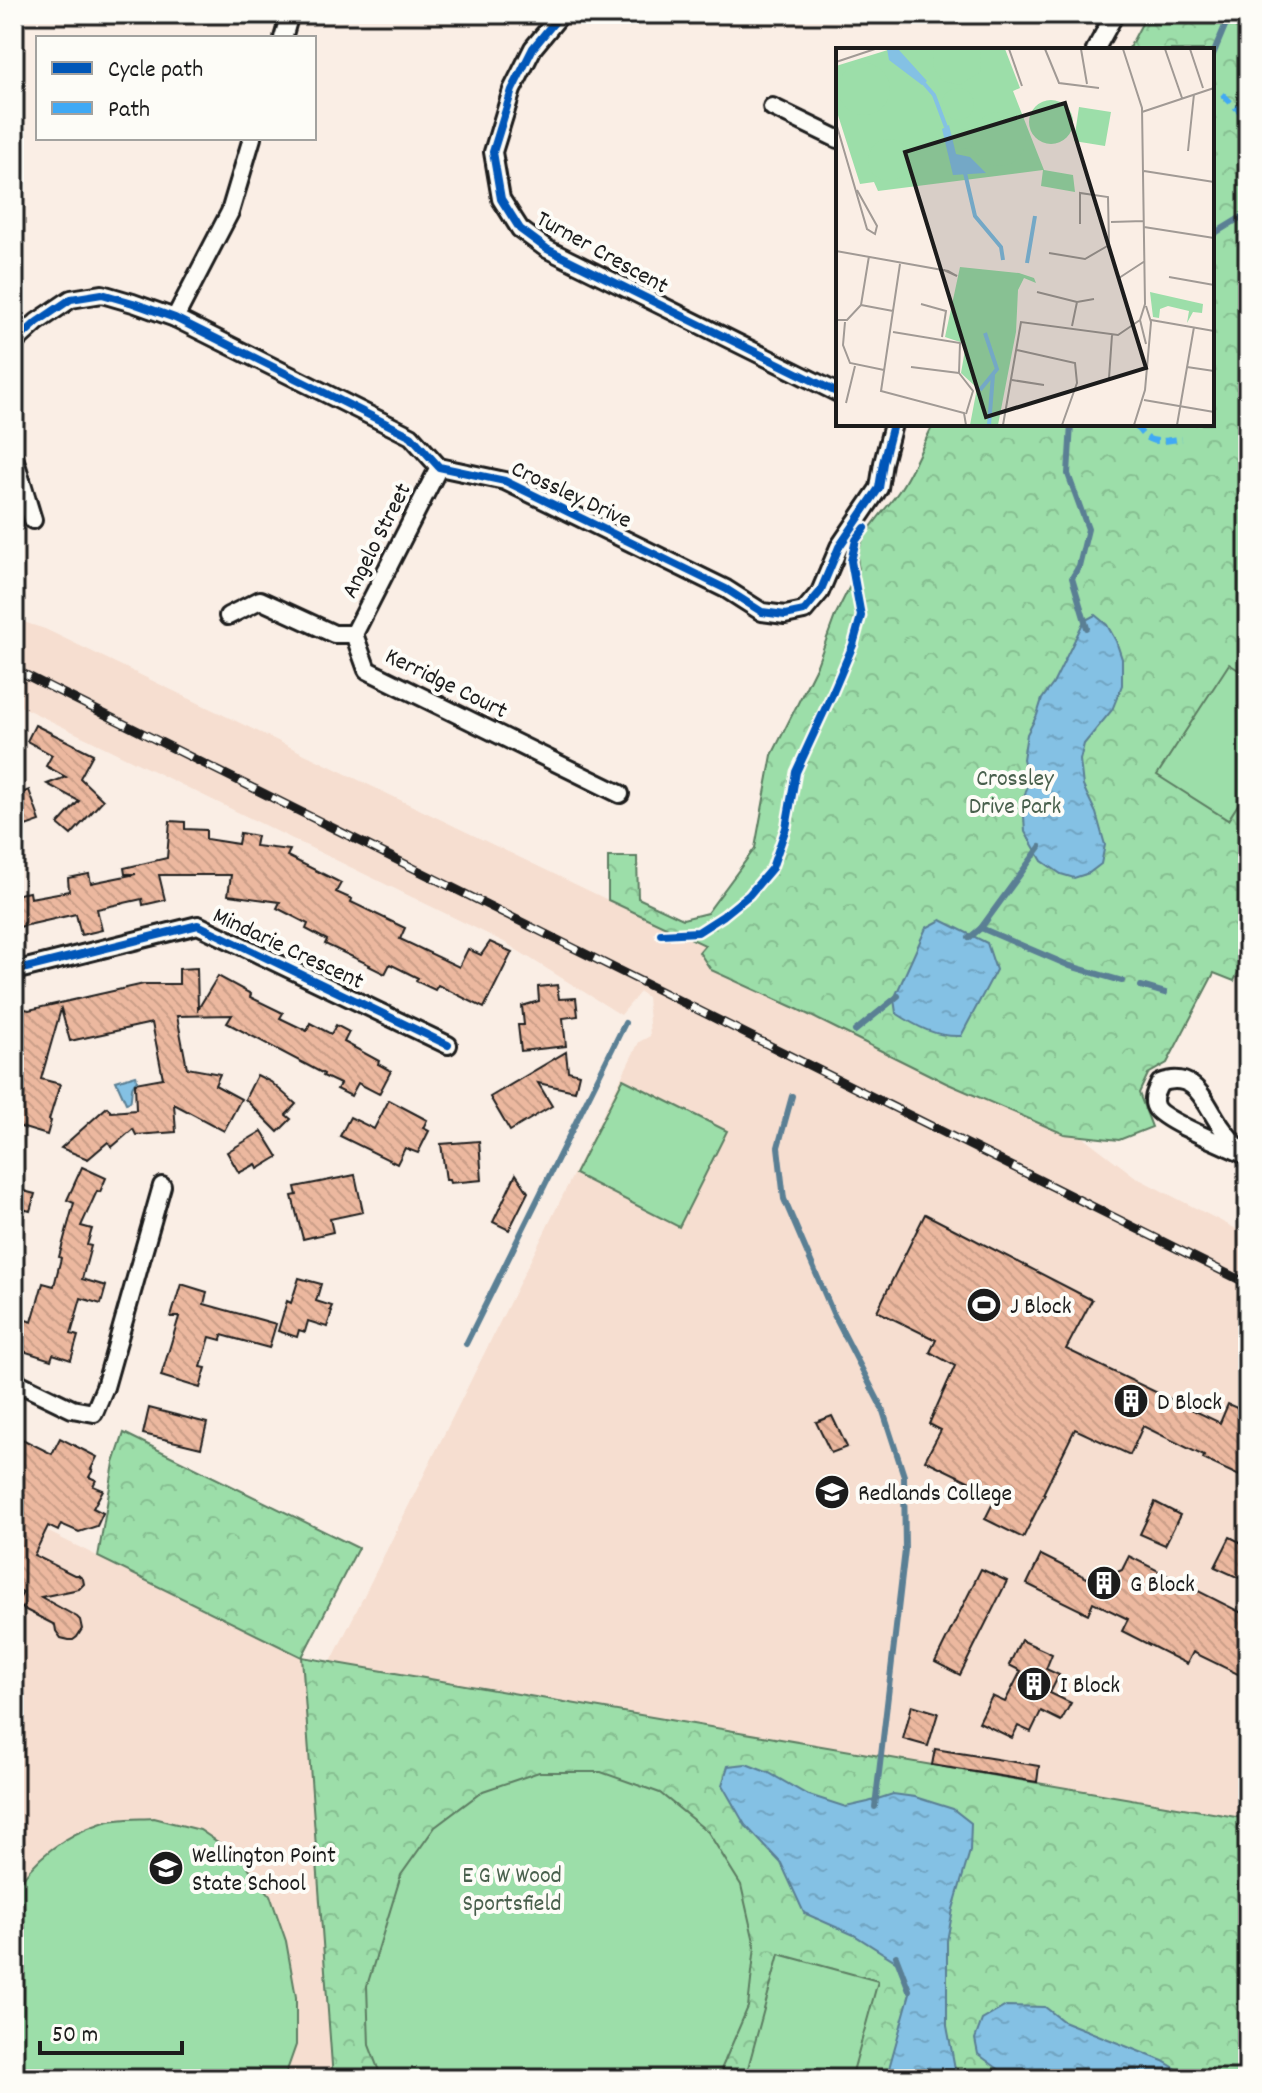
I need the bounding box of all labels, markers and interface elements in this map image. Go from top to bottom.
legend [36,36,316,140]
inset map [836,48,1214,426]
text: Cycle path [108,54,203,88]
text: Path [108,94,150,128]
street label: Turner Crescent [529,203,674,304]
street label: Crossley Drive [505,453,637,538]
street label: Angelo Street [334,478,421,605]
street label: Kerridge Court [379,640,513,729]
park label: Crossley Drive Park [969,763,1061,825]
street label: Mindarie Crescent [207,900,369,1000]
sports icon: J Block [965,1286,1003,1324]
place label: J Block [1010,1291,1072,1325]
building icon: D Block [1112,1382,1150,1420]
place label: D Block [1157,1387,1222,1421]
school or university icon: Redlands College [813,1473,851,1511]
place label: Redlands College [858,1478,1012,1512]
building icon: G Block [1085,1564,1123,1602]
place label: G Block [1130,1569,1195,1603]
building icon: I Block [1015,1665,1053,1703]
place label: I Block [1060,1670,1120,1704]
place label: Wellington Point State School [192,1840,336,1902]
school or university icon: Wellington Point State School [147,1849,185,1887]
park label: E G W Wood Sportsfield [462,1860,562,1922]
scale bar [40,2005,182,2055]
text: 50 m [52,2019,98,2053]

